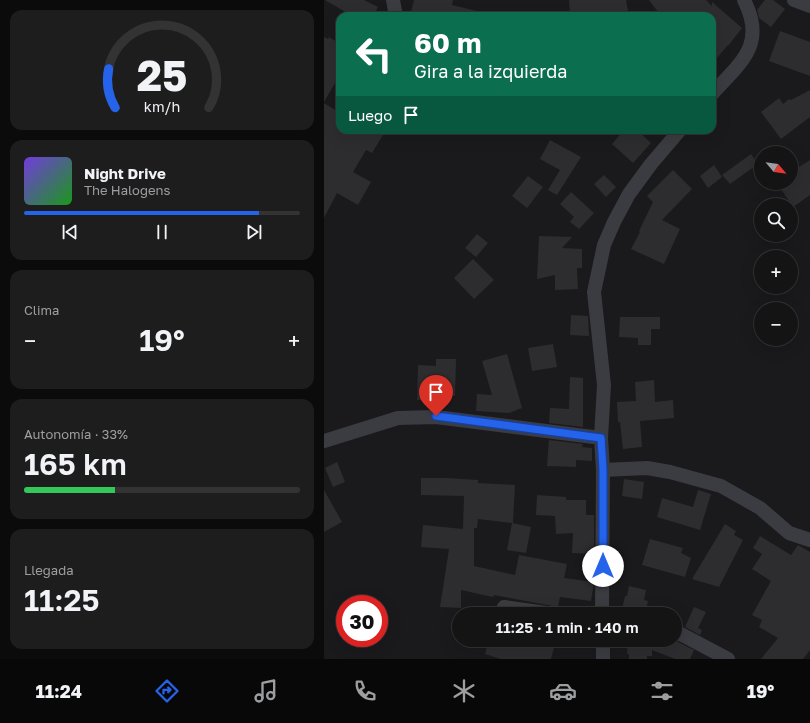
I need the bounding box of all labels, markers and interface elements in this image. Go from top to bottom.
text: 60 m [414,26,481,59]
icon: left [348,28,400,80]
text: 25 [137,50,187,100]
text: Gira a la izquierda [414,60,567,82]
text: km/h [144,97,180,114]
icon: arrive [400,104,422,126]
text: Luego [348,106,392,124]
north arrow [754,146,798,190]
map controls [754,146,798,346]
text: Night Drive [84,164,166,182]
text: The Halogens [84,182,170,198]
button: search [754,198,798,242]
icon: previous [59,221,81,243]
icon: pause [151,221,173,243]
icon: next [243,221,265,243]
button: + [754,250,798,294]
text: Clima [24,302,59,318]
button: − [754,302,798,346]
text: 19° [139,322,185,358]
text: − [24,327,36,354]
text: + [288,327,300,354]
pin [419,375,453,416]
icon: arrive [425,381,447,403]
text: Autonomía · 33% [24,426,128,442]
text: 165 km [24,446,127,482]
position arrow [582,545,624,587]
text: Llegada [24,562,74,578]
text: 11:25 [24,582,99,618]
speed limit sign: 30 [336,595,388,647]
text: 11:25 · 1 min · 140 m [495,618,639,636]
icon: directions [153,677,181,705]
icon: music [252,677,280,705]
icon: phone [351,677,379,705]
icon: climate [450,677,478,705]
icon: car [549,677,577,705]
icon: filters [648,677,676,705]
text: 11:24 [35,680,82,702]
text: 19° [747,680,774,702]

